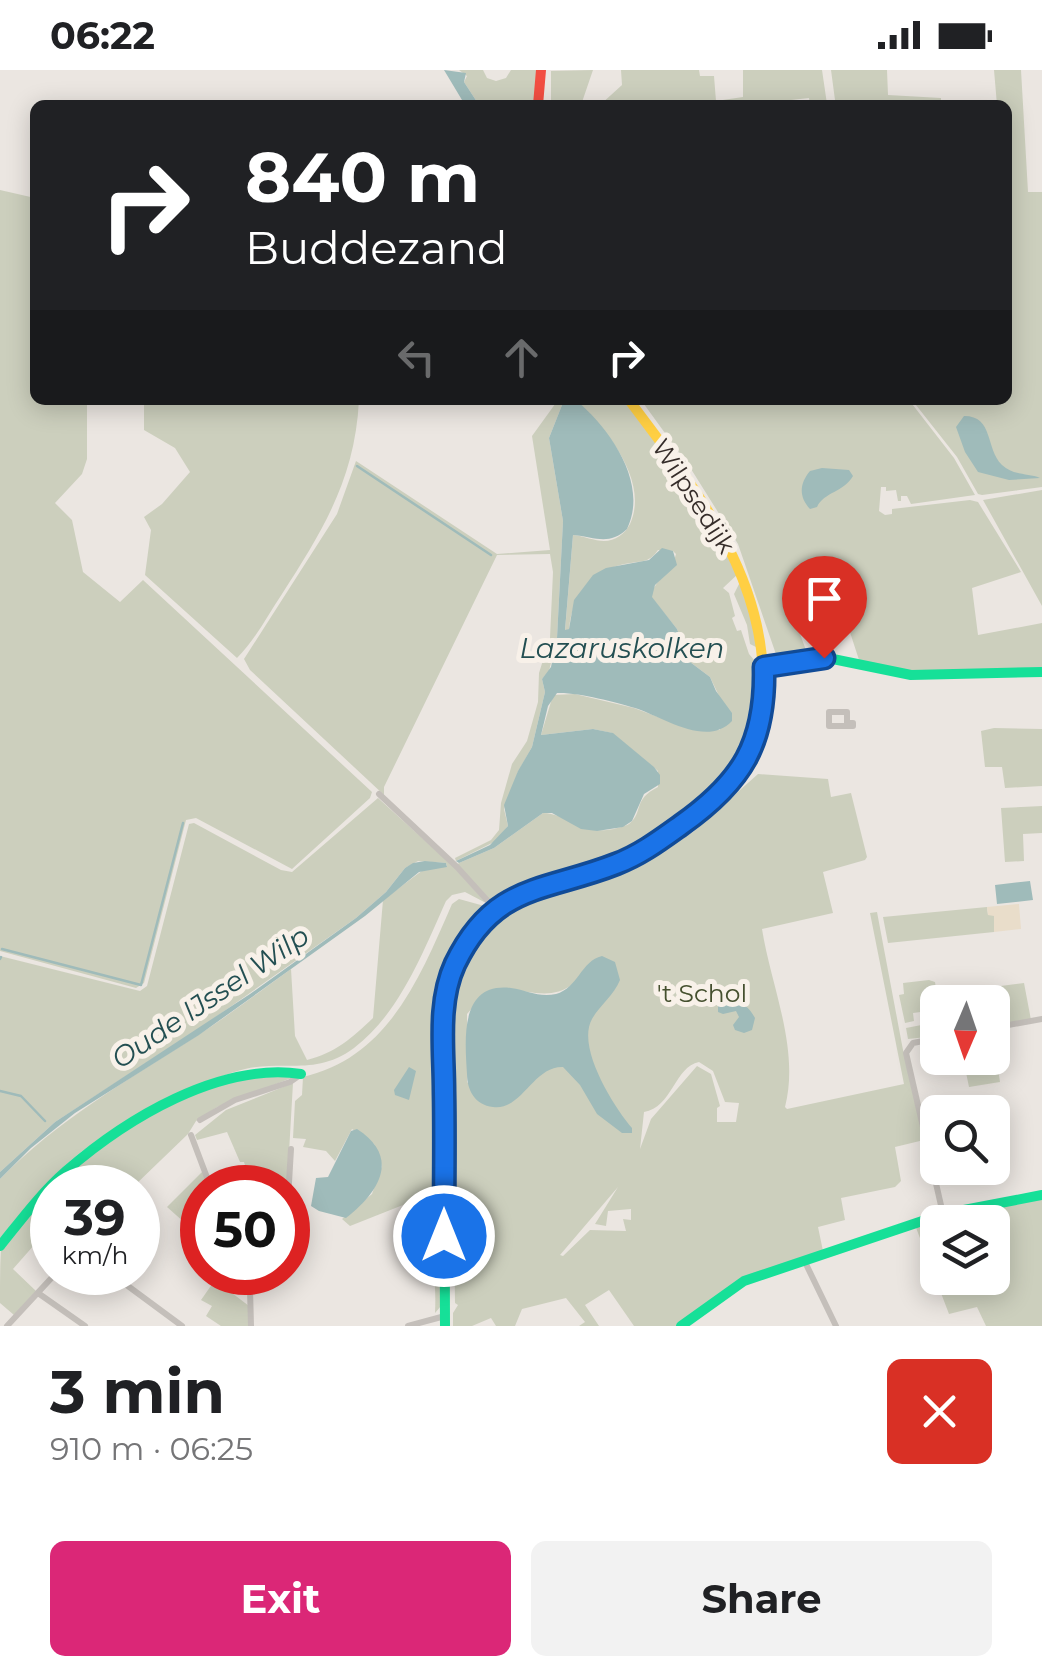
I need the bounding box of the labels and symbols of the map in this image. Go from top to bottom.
street label: Wilpsedijk [646,433,742,559]
pin [782,556,867,659]
water label: Lazaruskolken [519,631,725,665]
water label: Oude IJssel Wilp [105,918,315,1076]
park label: 't Schol [657,978,747,1008]
north arrow [920,985,1010,1075]
speed limit sign: 50 [180,1165,310,1295]
position arrow [392,1184,496,1288]

